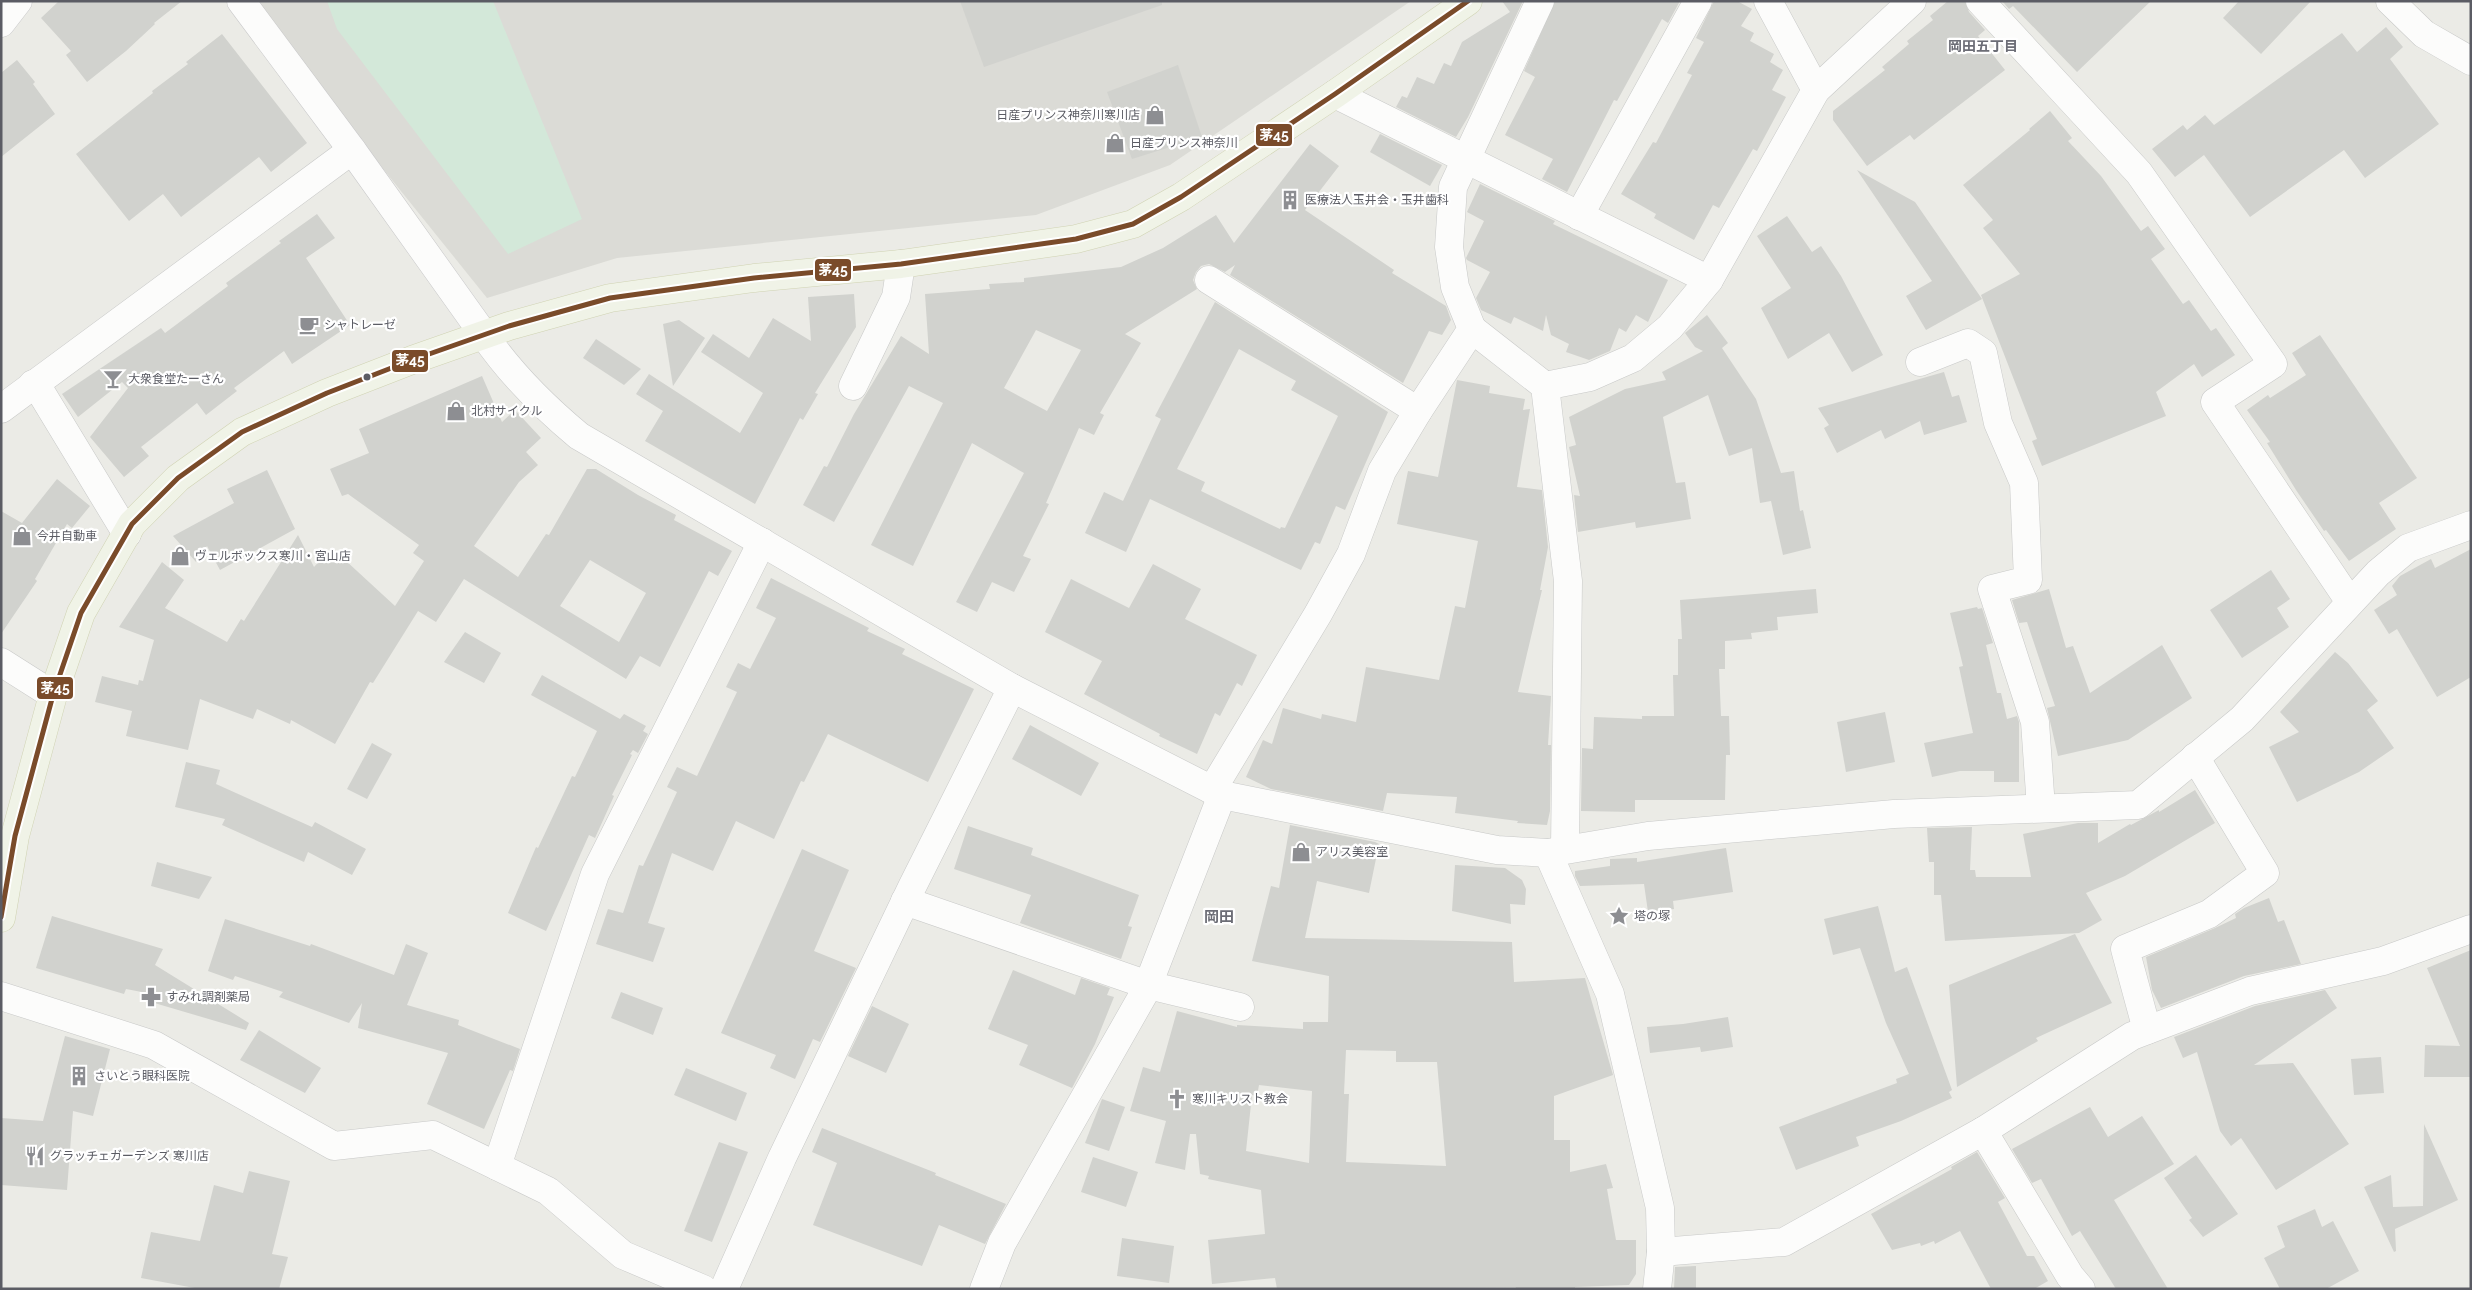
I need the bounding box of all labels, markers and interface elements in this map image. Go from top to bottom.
district label: 岡田五丁目 [1948,38,2018,54]
shop icon: 日産プリンス神奈川寒川店 [1144,104,1166,126]
place label: 日産プリンス神奈川寒川店 [996,108,1140,122]
line badge: 茅45 [1255,123,1293,147]
text: 茅45 [1259,127,1289,143]
shop icon: 日産プリンス神奈川 [1104,132,1126,154]
place label: 日産プリンス神奈川 [1130,136,1238,150]
building icon: 医療法人玉井会・玉井歯科 [1279,189,1301,211]
place label: 医療法人玉井会・玉井歯科 [1305,193,1449,207]
line badge: 茅45 [814,258,852,282]
text: 茅45 [818,262,848,278]
cafe icon: シャトレーゼ [298,314,320,336]
place label: シャトレーゼ [324,318,396,332]
line badge: 茅45 [391,349,429,373]
text: 茅45 [395,352,425,368]
bar icon: 大衆食堂たーさん [102,368,124,390]
place label: 大衆食堂たーさん [128,372,224,386]
unlabelled marker [362,372,372,382]
shop icon: 北村サイクル [445,400,467,422]
place label: 北村サイクル [471,404,542,418]
shop icon: 今井自動車 [11,525,33,547]
place label: 今井自動車 [37,529,97,543]
shop icon: ヴェルボックス寒川・宮山店 [169,545,191,567]
place label: ヴェルボックス寒川・宮山店 [195,549,351,563]
line badge: 茅45 [36,676,74,700]
text: 茅45 [40,680,70,696]
shop icon: アリス美容室 [1290,841,1312,863]
place label: アリス美容室 [1316,845,1388,859]
place icon: 塔の塚 [1608,905,1630,927]
district label: 岡田 [1204,908,1234,926]
place label: 塔の塚 [1634,909,1670,923]
pharmacy icon: すみれ調剤薬局 [140,986,162,1008]
place label: すみれ調剤薬局 [166,990,250,1004]
building icon: さいとう眼科医院 [68,1065,90,1087]
place label: さいとう眼科医院 [94,1069,190,1083]
church icon: 寒川キリスト教会 [1166,1088,1188,1110]
place label: 寒川キリスト教会 [1192,1092,1288,1106]
restaurant icon: グラッチェガーデンズ 寒川店 [24,1145,46,1167]
place label: グラッチェガーデンズ 寒川店 [50,1149,209,1163]

